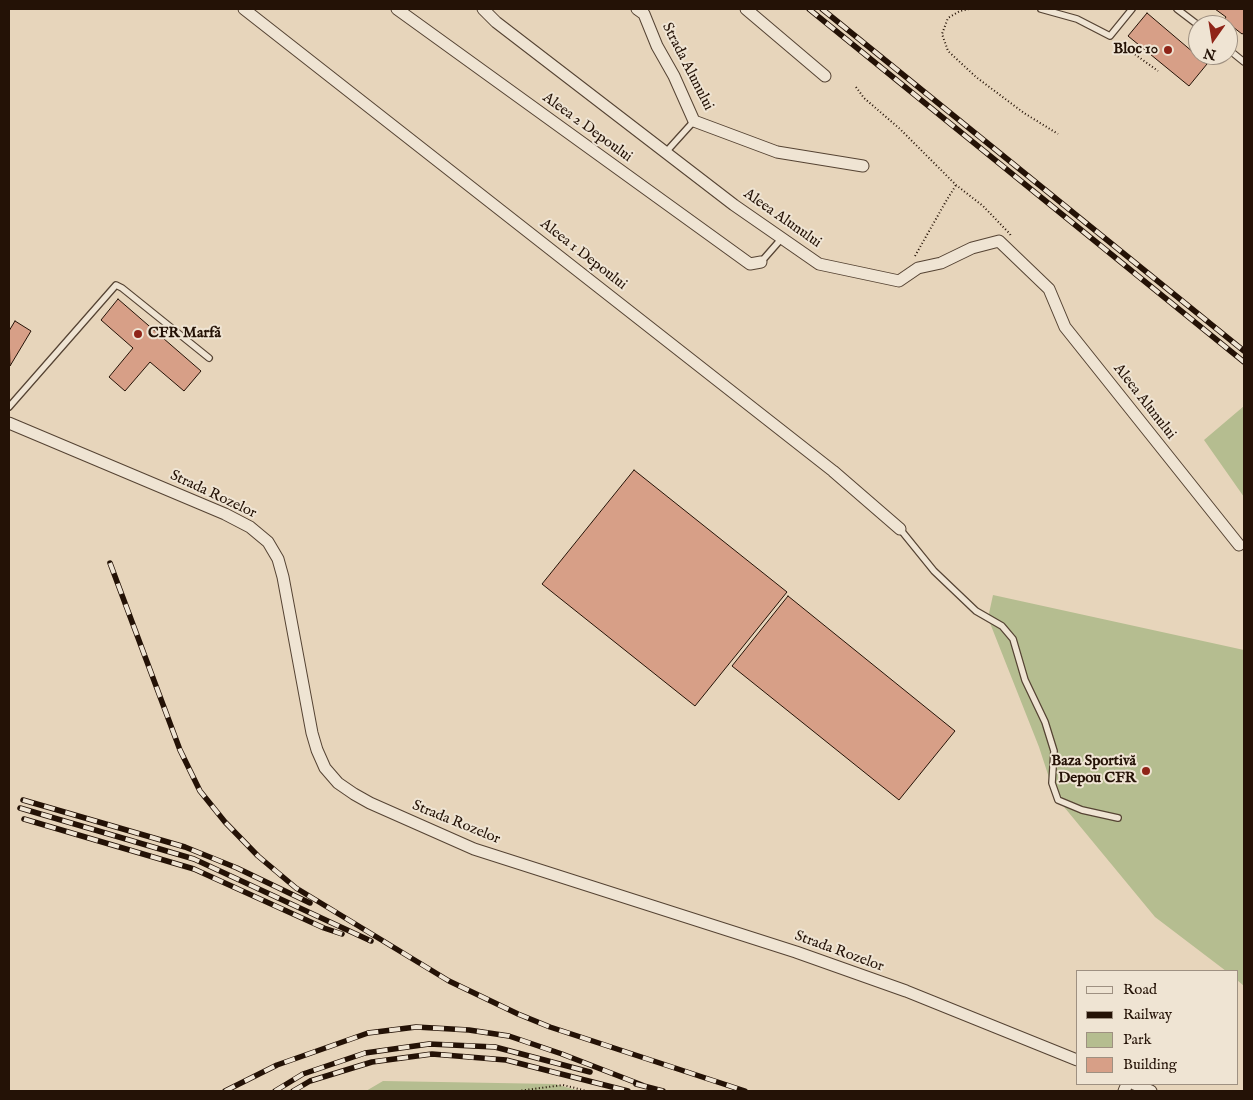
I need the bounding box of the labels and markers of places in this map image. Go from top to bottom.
place label: Bloc 10 [1113,41,1158,59]
marker: Bloc 10 [1162,44,1174,56]
place label: CFR Marfă [148,325,221,343]
marker: CFR Marfă [132,328,144,340]
place label: Baza Sportivă Depou CFR [1051,753,1136,788]
marker: Baza Sportivă Depou CFR [1140,765,1152,777]

